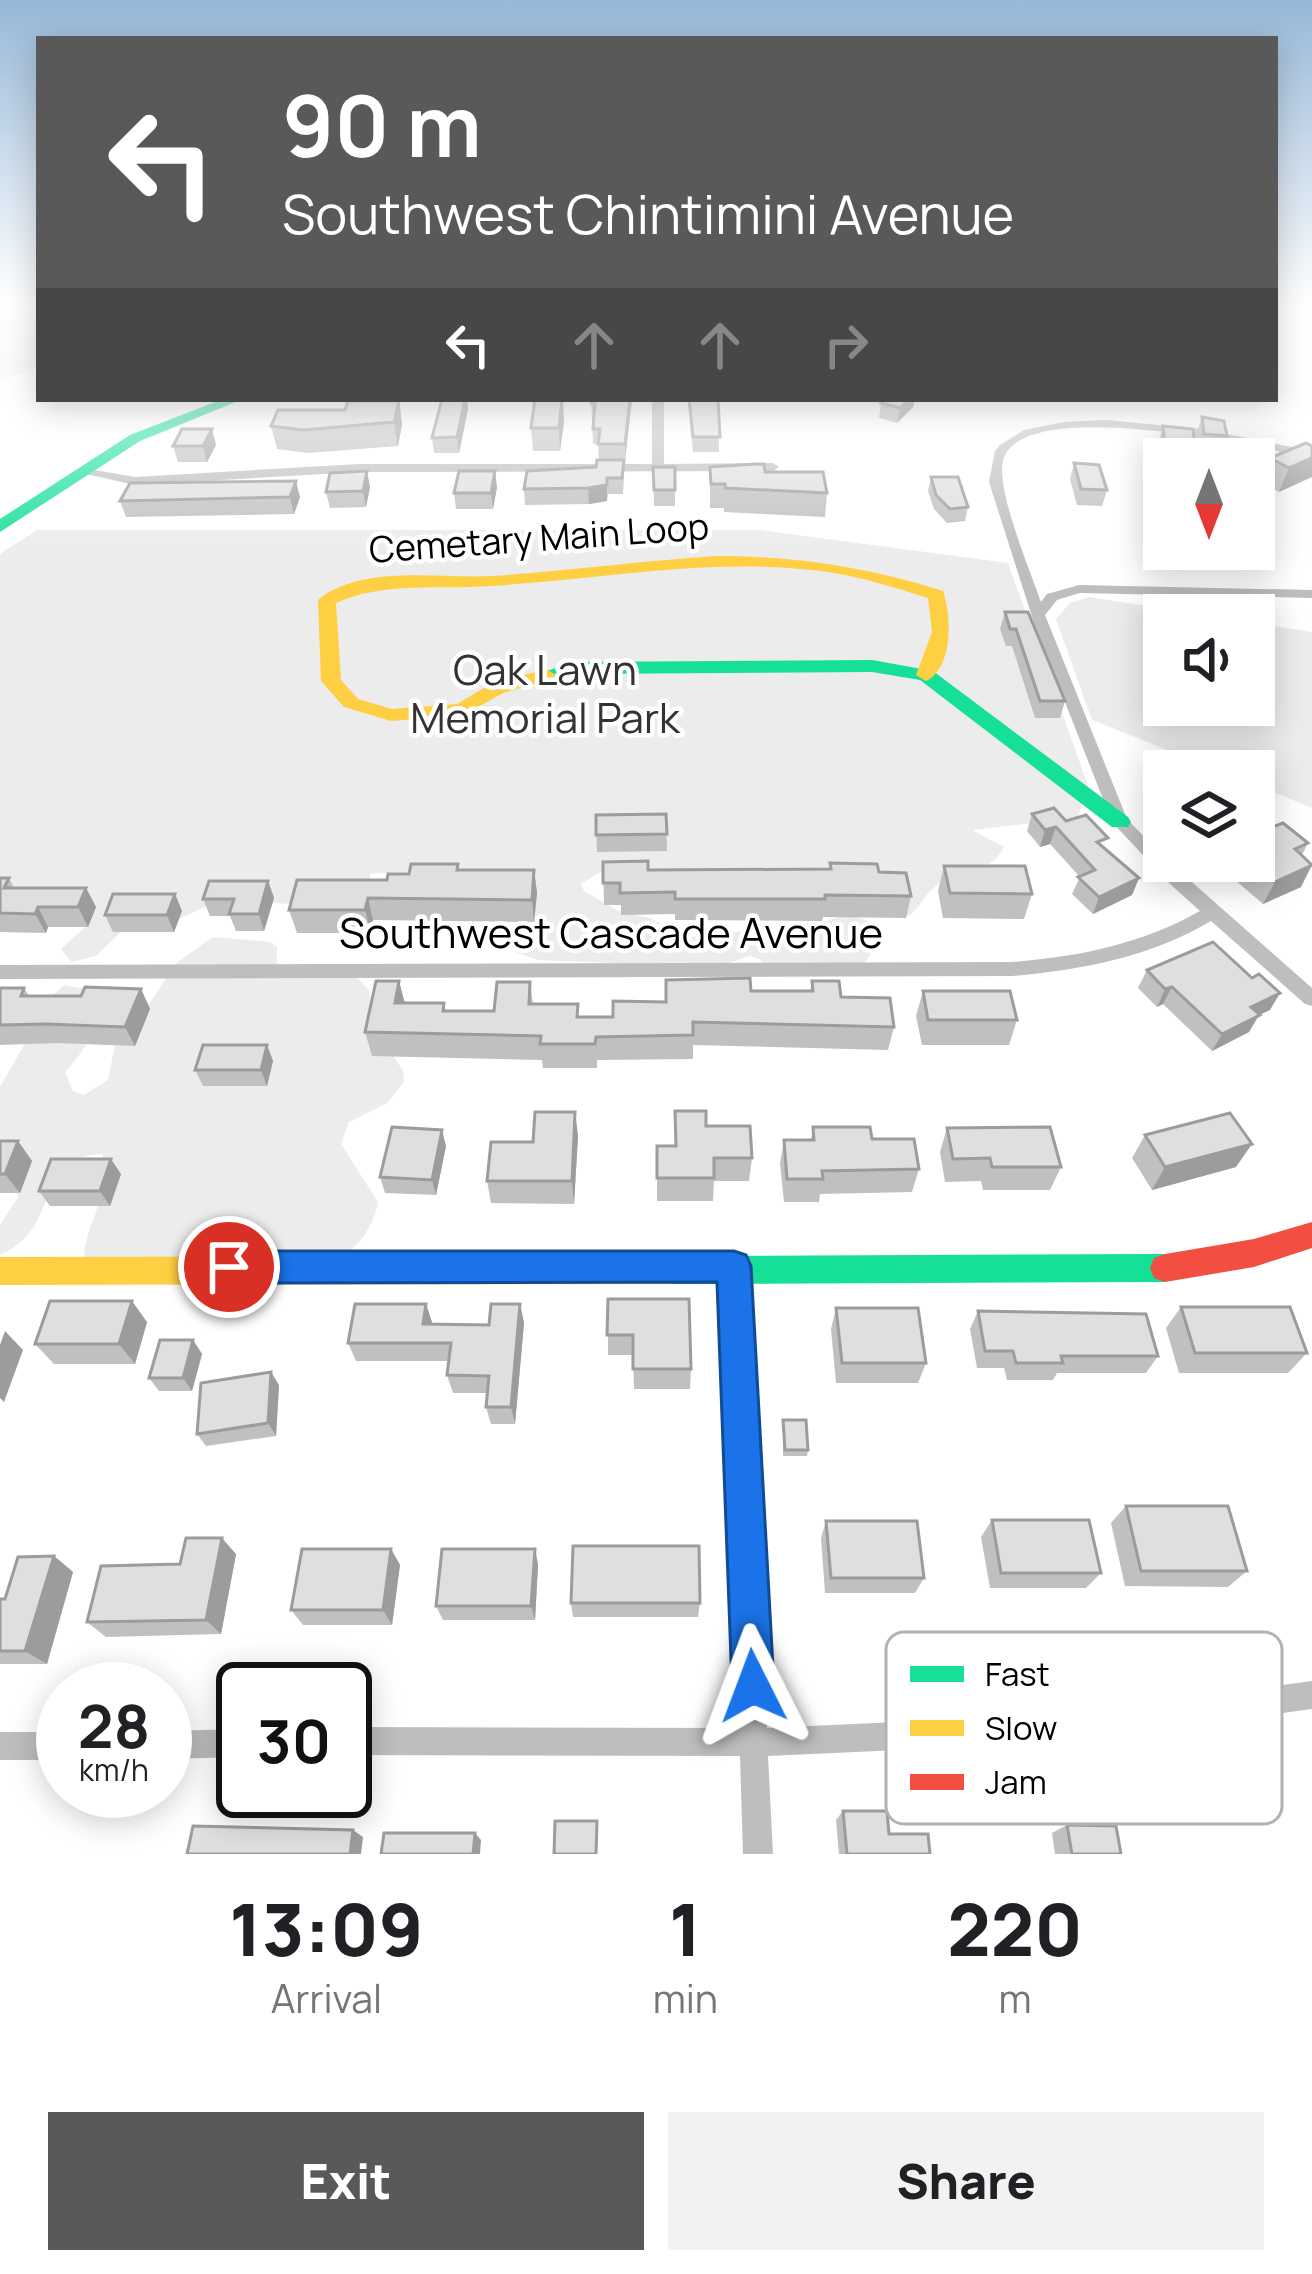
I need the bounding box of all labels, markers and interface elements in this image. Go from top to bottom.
text: 90 m [282,67,482,182]
icon: left [84,84,240,240]
text: Southwest Chintimini Avenue [282,176,1014,250]
icon: left [435,312,501,378]
icon: ahead [561,312,627,378]
icon: ahead [687,312,753,378]
icon: right [813,312,879,378]
north arrow [1143,438,1275,570]
map controls [1143,438,1275,882]
street label: Cemetary Main Loop [367,501,711,574]
button: sound [1143,594,1275,726]
park label: Oak Lawn Memorial Park [410,640,681,746]
button: layers [1143,750,1275,882]
street label: Southwest Cascade Avenue [339,903,883,961]
pin [178,1216,280,1318]
icon: arrive [196,1234,262,1300]
position arrow [690,1623,816,1749]
legend [886,1632,1282,1824]
text: Fast [985,1651,1050,1696]
speed limit sign: 30 [216,1662,372,1818]
text: 28 [78,1684,150,1766]
text: Slow [985,1705,1057,1750]
text: km/h [79,1749,149,1790]
text: Jam [985,1759,1047,1804]
text: 13:09 [229,1879,423,1978]
text: 1 [669,1879,702,1978]
text: 220 [947,1879,1083,1978]
text: Arrival [271,1971,382,2025]
text: min [653,1971,718,2025]
text: m [998,1971,1032,2025]
button: Exit [48,2112,644,2250]
button: Share [668,2112,1264,2250]

